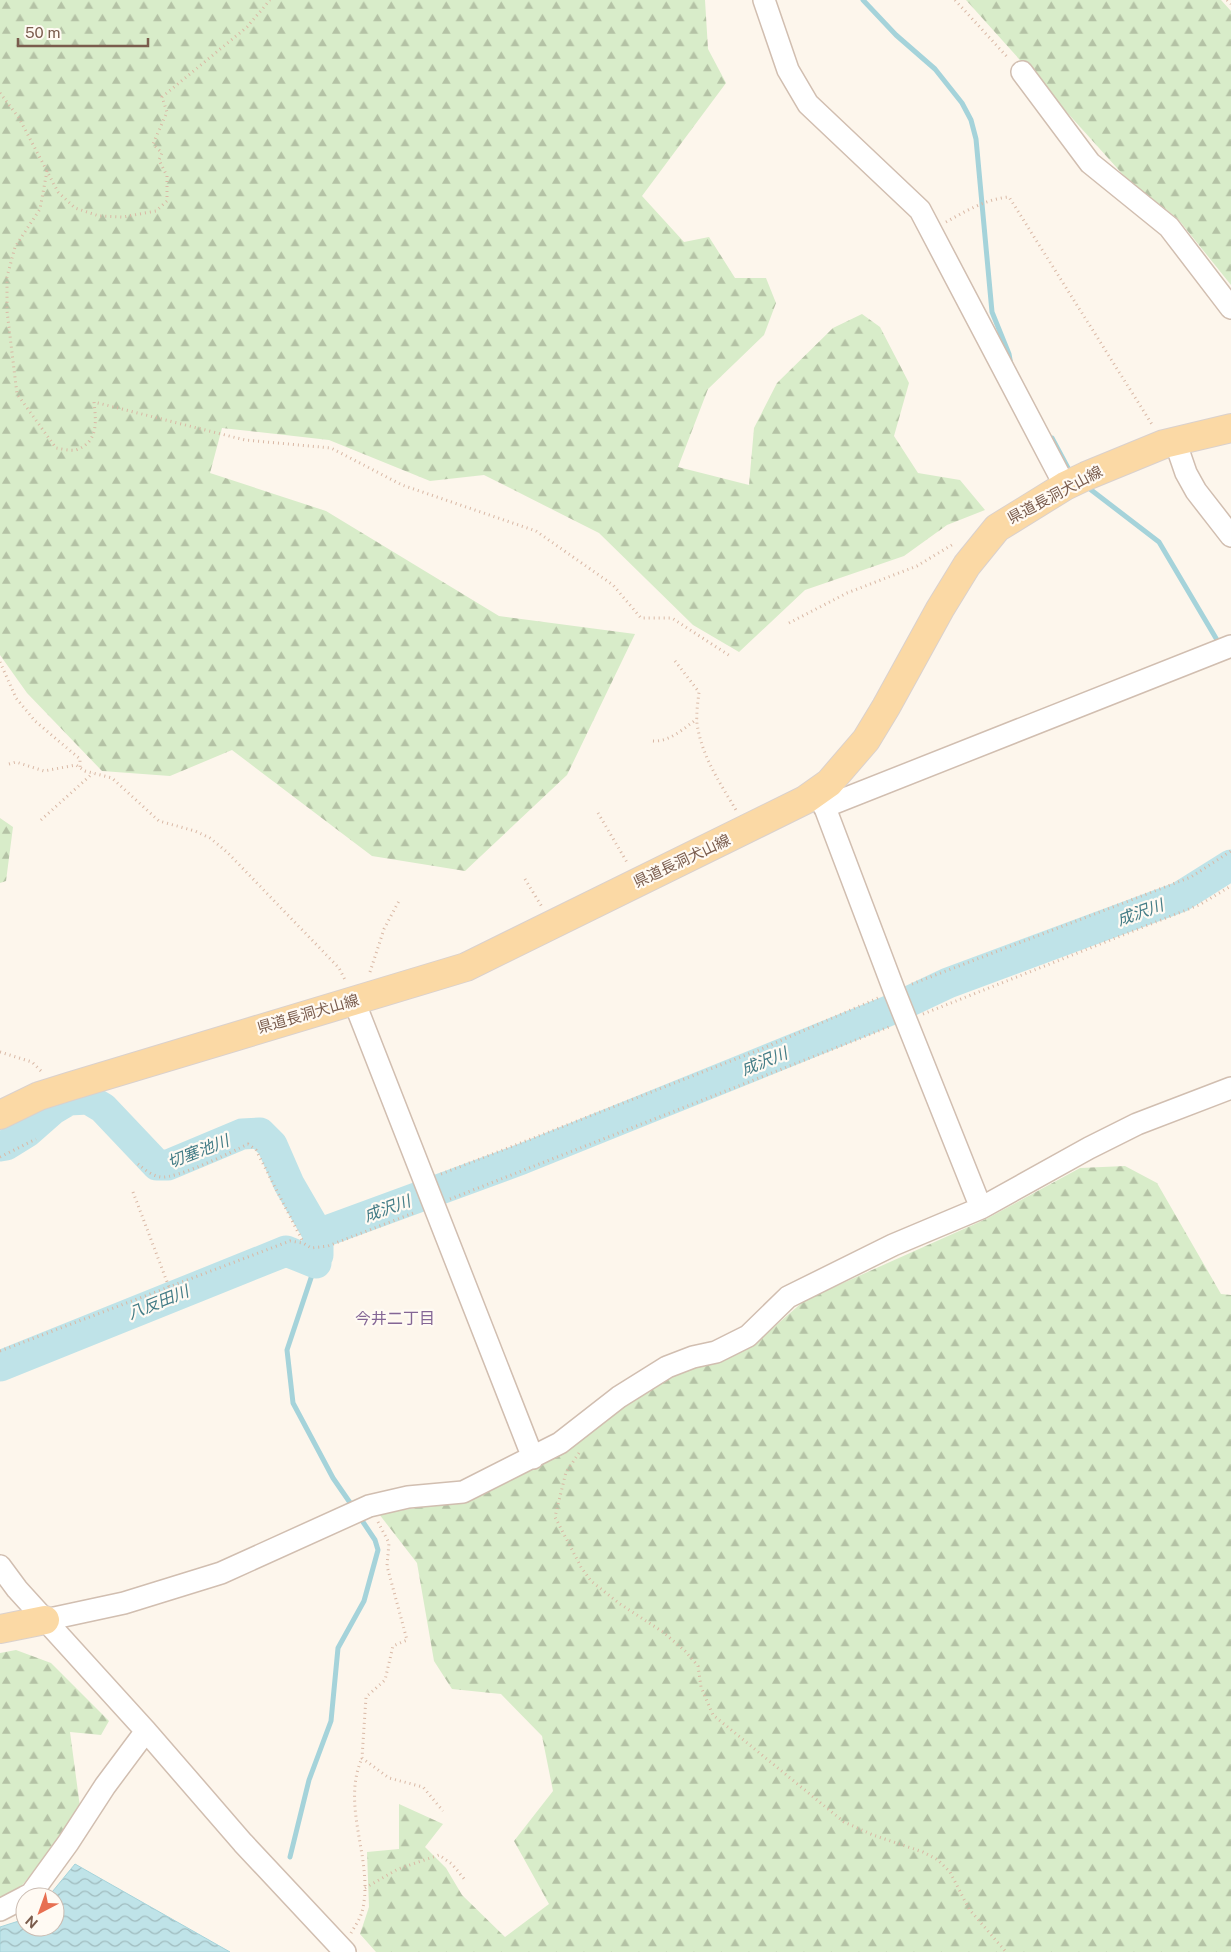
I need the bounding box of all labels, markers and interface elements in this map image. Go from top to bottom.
scale bar [18,15,148,47]
text: 50 m [25,24,60,41]
street label: 県道長洞犬山線 [1004,462,1105,527]
street label: 県道長洞犬山線 [631,831,733,890]
water label: 成沢川 [1114,895,1168,930]
street label: 県道長洞犬山線 [255,991,361,1036]
water label: 成沢川 [738,1043,792,1079]
water label: 切塞池川 [165,1130,233,1172]
water label: 成沢川 [361,1191,415,1226]
water label: 八反田川 [125,1281,193,1323]
district label: 今井二丁目 [355,1309,435,1328]
north arrow [15,1887,65,1937]
text: N [22,1912,41,1931]

